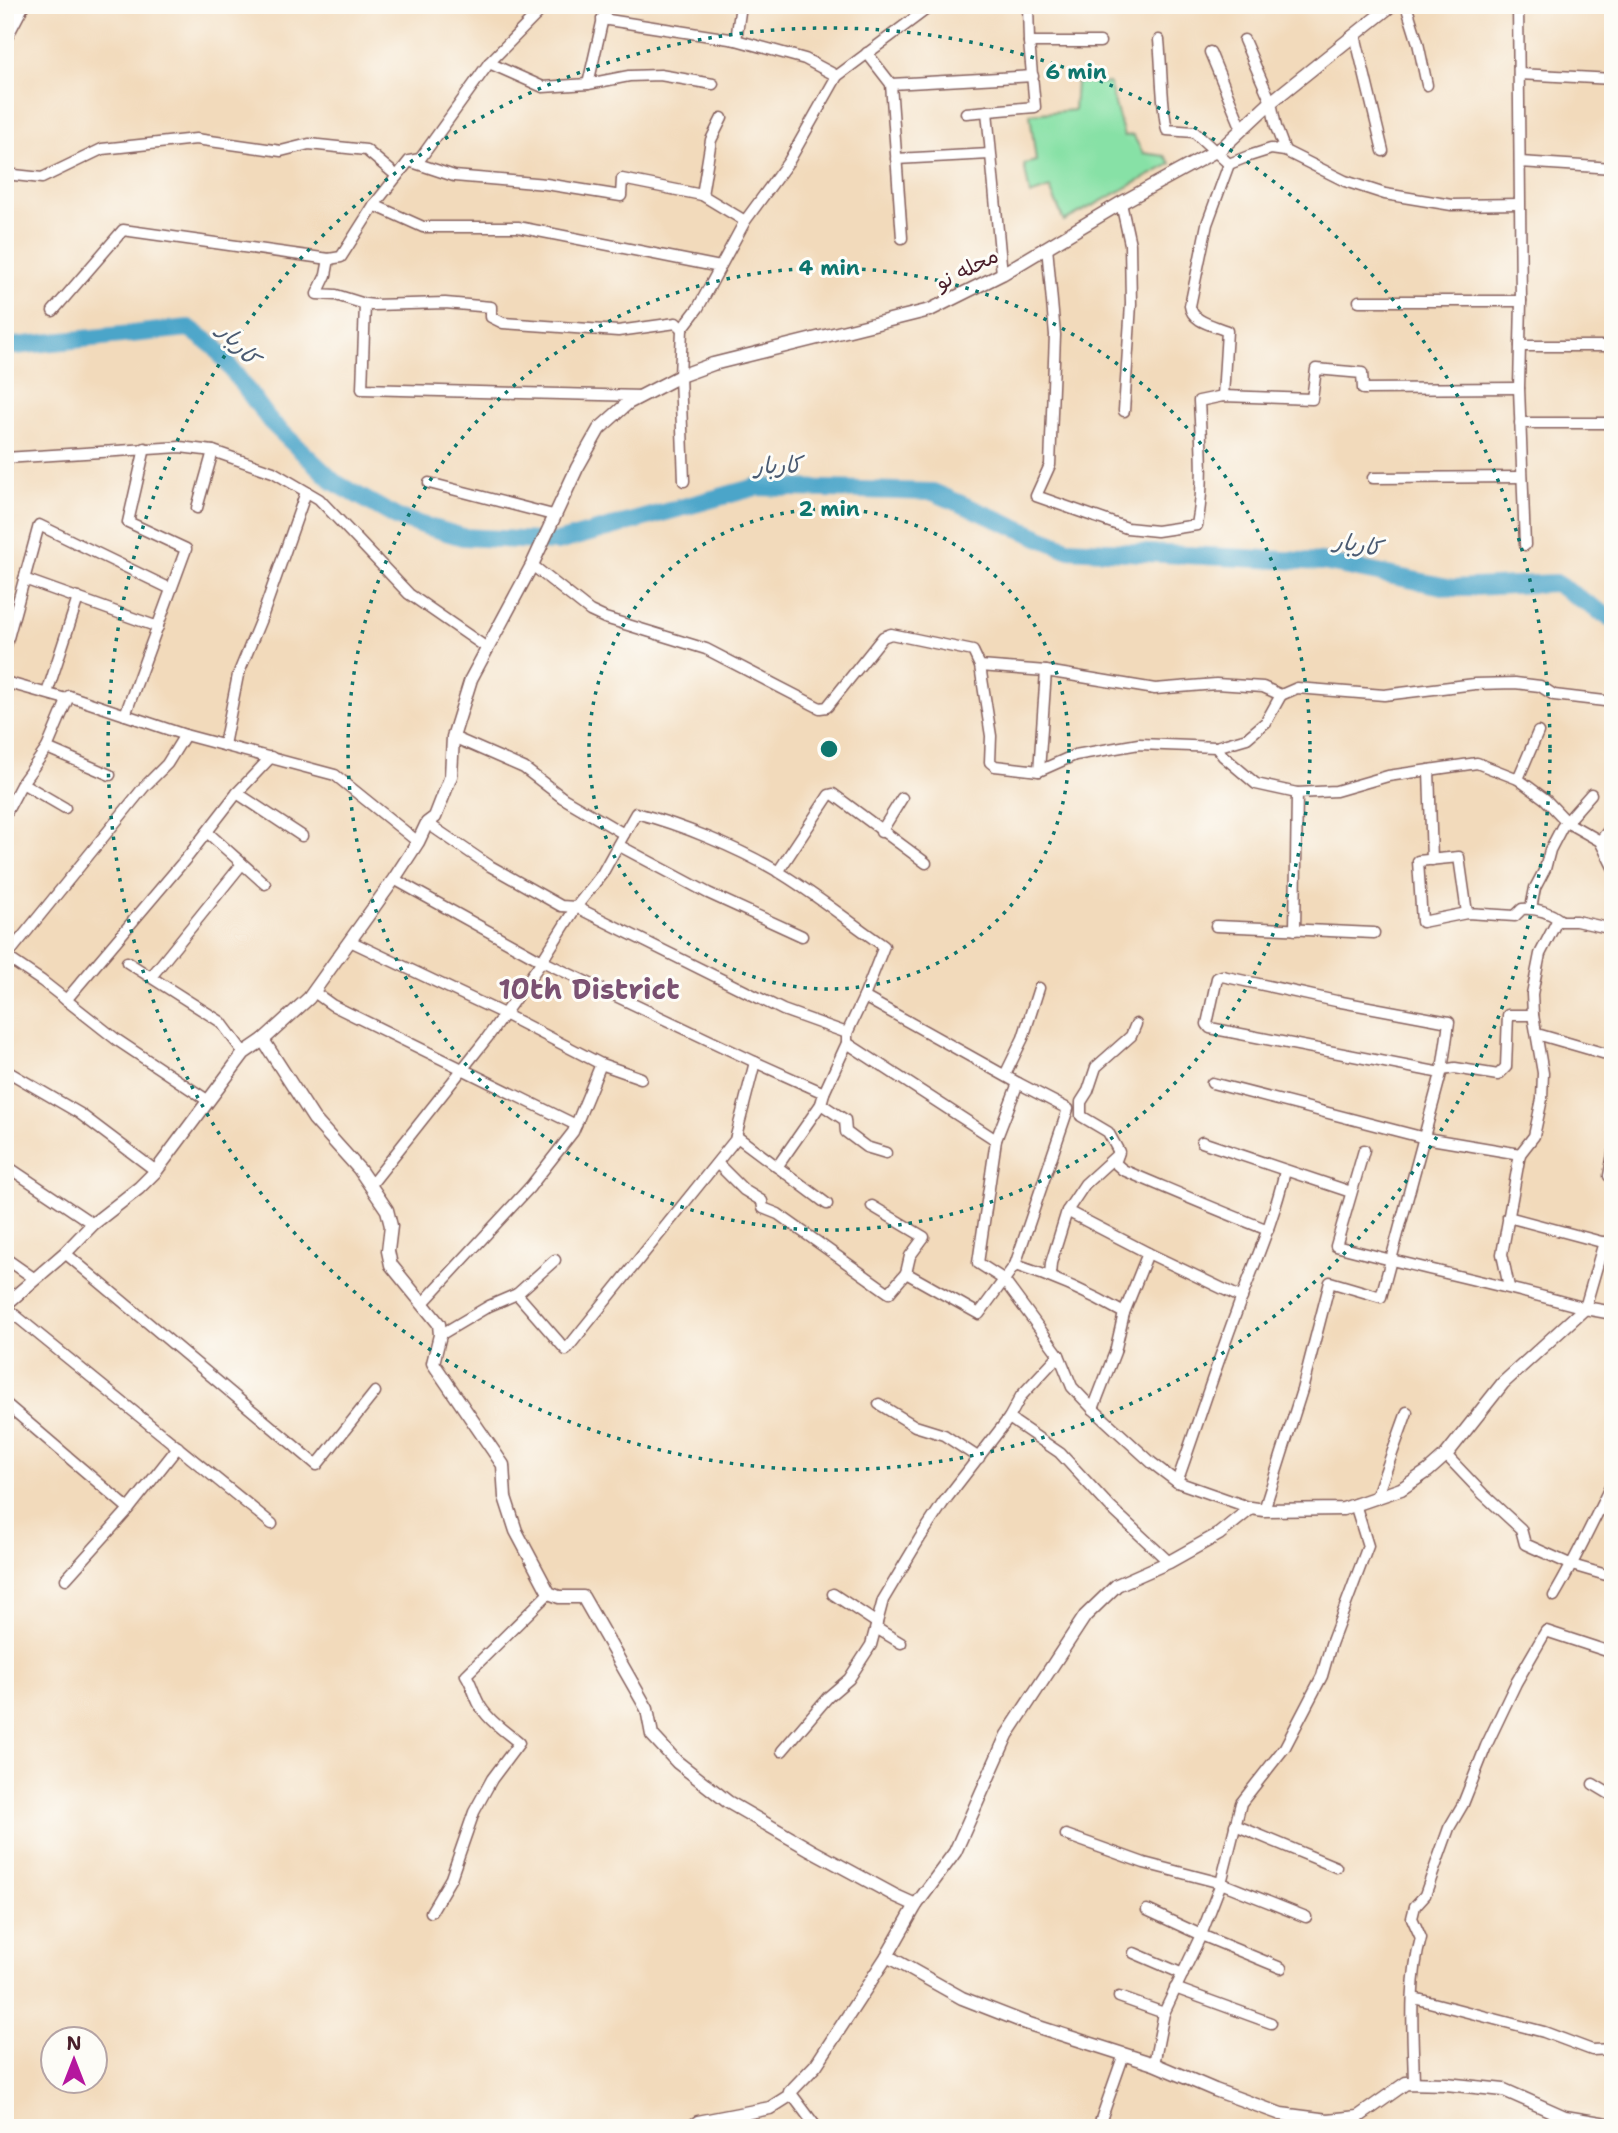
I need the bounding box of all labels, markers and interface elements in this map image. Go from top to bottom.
text: 6 min [1045,58,1107,86]
street label: محله نو [929,241,1003,298]
text: 4 min [798,254,860,282]
water label: کاربار [210,314,269,375]
water label: کاربار [751,450,806,480]
text: 2 min [798,495,860,523]
water label: کاربار [1329,524,1388,564]
centre of rings [817,737,841,761]
district label: 10th District [498,970,680,1008]
north arrow [38,2024,108,2094]
text: N [66,2031,82,2056]

